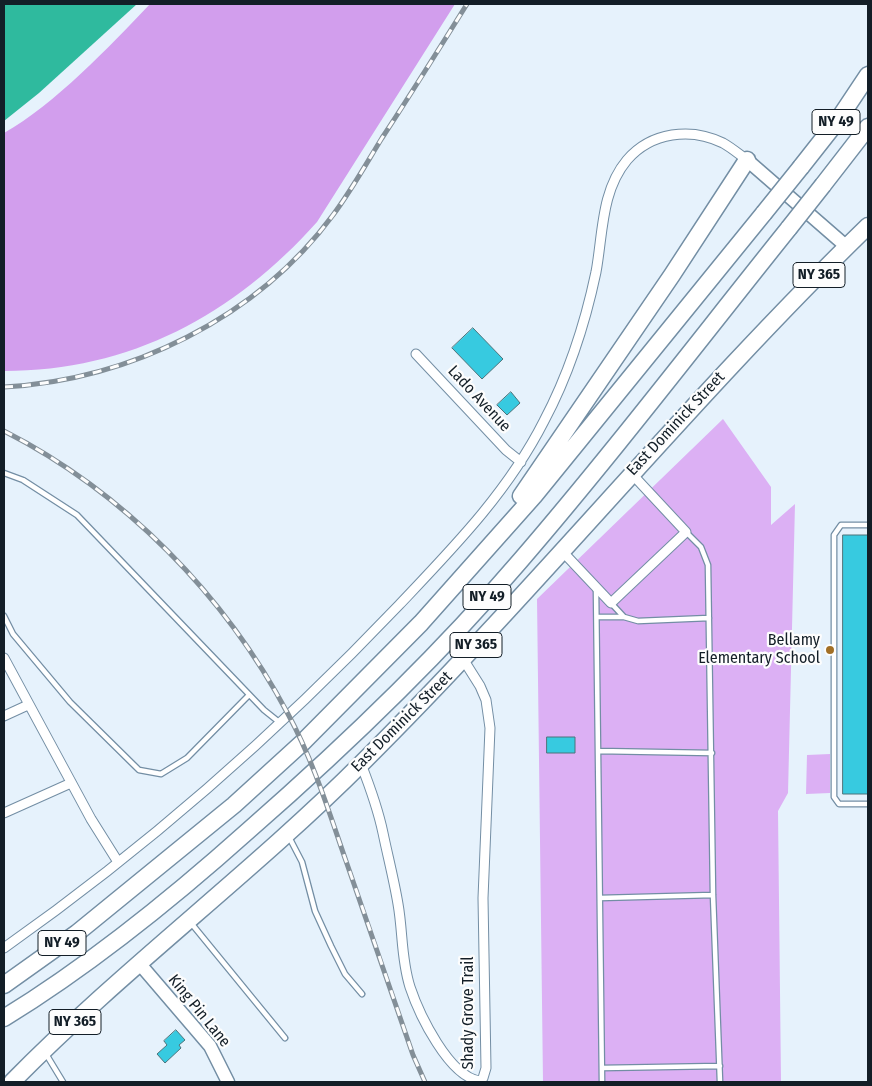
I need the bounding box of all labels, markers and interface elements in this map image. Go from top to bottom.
road number: NY 49 [812,110,860,134]
road number: NY 365 [793,262,845,288]
street label: Lado Avenue [443,362,515,436]
street label: East Dominick Street [623,368,729,480]
road number: NY 49 [463,584,511,610]
place label: Bellamy Elementary School [698,631,820,669]
road number: NY 365 [450,632,502,658]
marker: Bellamy Elementary School [824,644,836,656]
street label: East Dominick Street [348,668,456,776]
road number: NY 49 [38,930,86,956]
street label: Shady Grove Trail [459,956,479,1070]
street label: King Pin Lane [164,971,234,1051]
road number: NY 365 [49,1010,101,1034]

